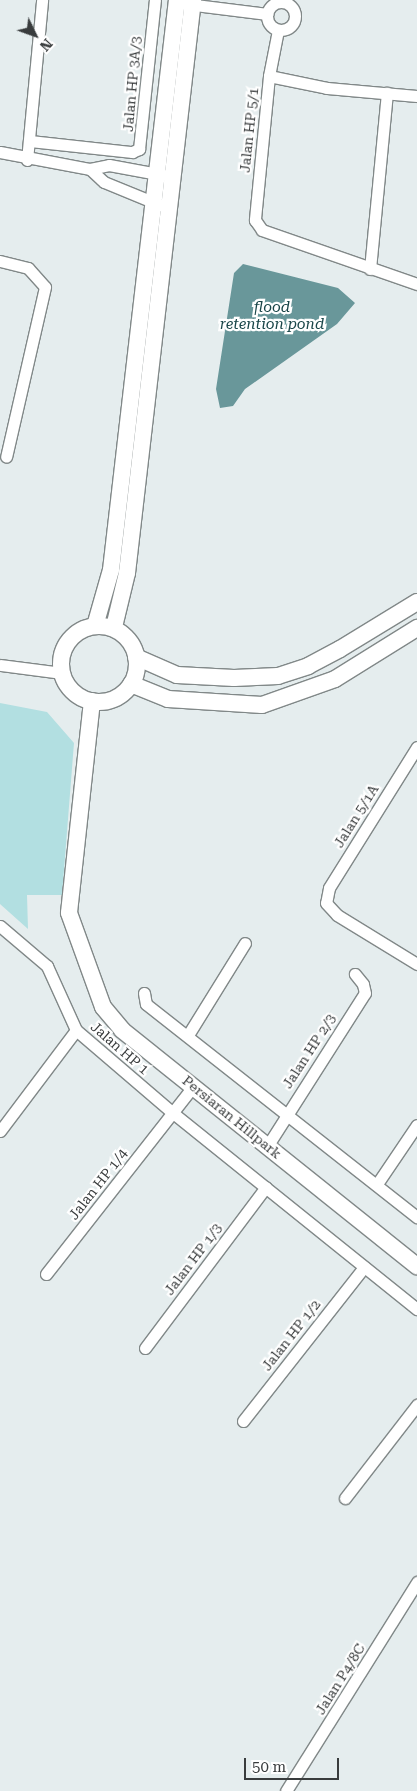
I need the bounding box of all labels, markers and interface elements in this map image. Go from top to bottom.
north arrow [10,10,60,60]
text: N [37,36,56,54]
street label: Jalan HP 3A/3 [119,36,145,132]
street label: Jalan HP 5/1 [236,87,262,173]
water label: flood retention pond [220,298,324,333]
street label: Jalan 5/1A [330,781,382,851]
street label: Jalan HP 2/3 [279,1011,339,1091]
street label: Jalan HP 1 [87,1018,153,1078]
street label: Persiaran Hillpark [179,1072,285,1162]
street label: Jalan HP 1/4 [65,1145,131,1223]
street label: Jalan HP 1/3 [161,1220,225,1298]
street label: Jalan HP 1/2 [258,1296,324,1374]
street label: Jalan P4/8C [312,1641,368,1717]
scale bar [247,1748,342,1780]
text: 50 m [252,1758,286,1776]

